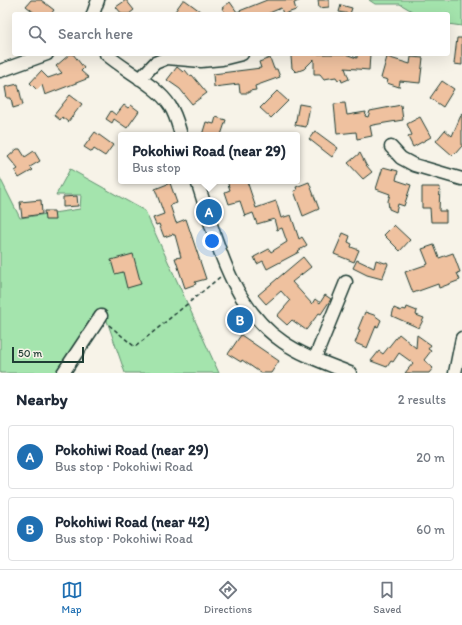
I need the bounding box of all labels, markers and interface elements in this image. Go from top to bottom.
search box [12,12,450,56]
icon: search [26,23,48,45]
text: Search here [58,25,133,43]
popup [118,132,300,184]
text: Pokohiwi Road (near 29) [132,142,286,160]
text: Bus stop [132,160,181,175]
pin: A [196,197,222,227]
your location [202,231,222,251]
pin: B [227,305,253,335]
scale bar [12,345,84,364]
text: 50 m [18,347,42,360]
text: Nearby [16,389,68,409]
text: 2 results [398,392,446,407]
text: Pokohiwi Road (near 29) [55,441,209,459]
text: A [26,450,34,465]
text: 20 m [416,450,445,465]
text: Bus stop · Pokohiwi Road [55,459,193,474]
text: Pokohiwi Road (near 42) [55,513,210,531]
text: B [26,522,34,537]
text: 60 m [416,522,445,537]
text: Bus stop · Pokohiwi Road [55,531,193,546]
tab: Map [61,579,83,616]
tab: Directions [204,579,252,616]
tab: Saved [373,579,401,616]

